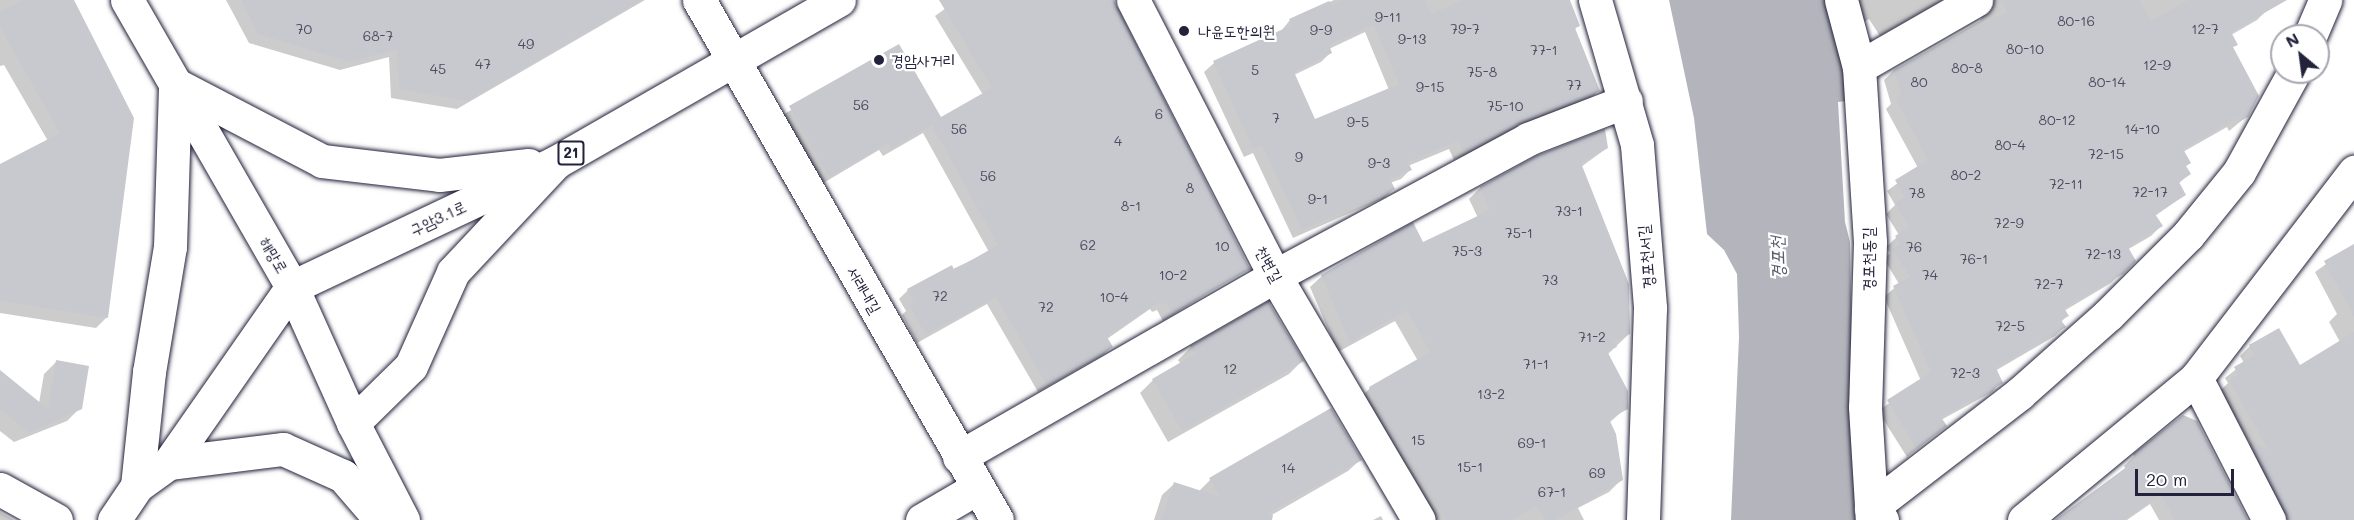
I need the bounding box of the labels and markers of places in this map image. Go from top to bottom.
place label: 나윤도한의원 [1198,21,1275,41]
marker: 나윤도한의원 [1175,22,1193,40]
place label: 경암사거리 [891,50,955,70]
marker: 경암사거리 [872,53,886,67]

